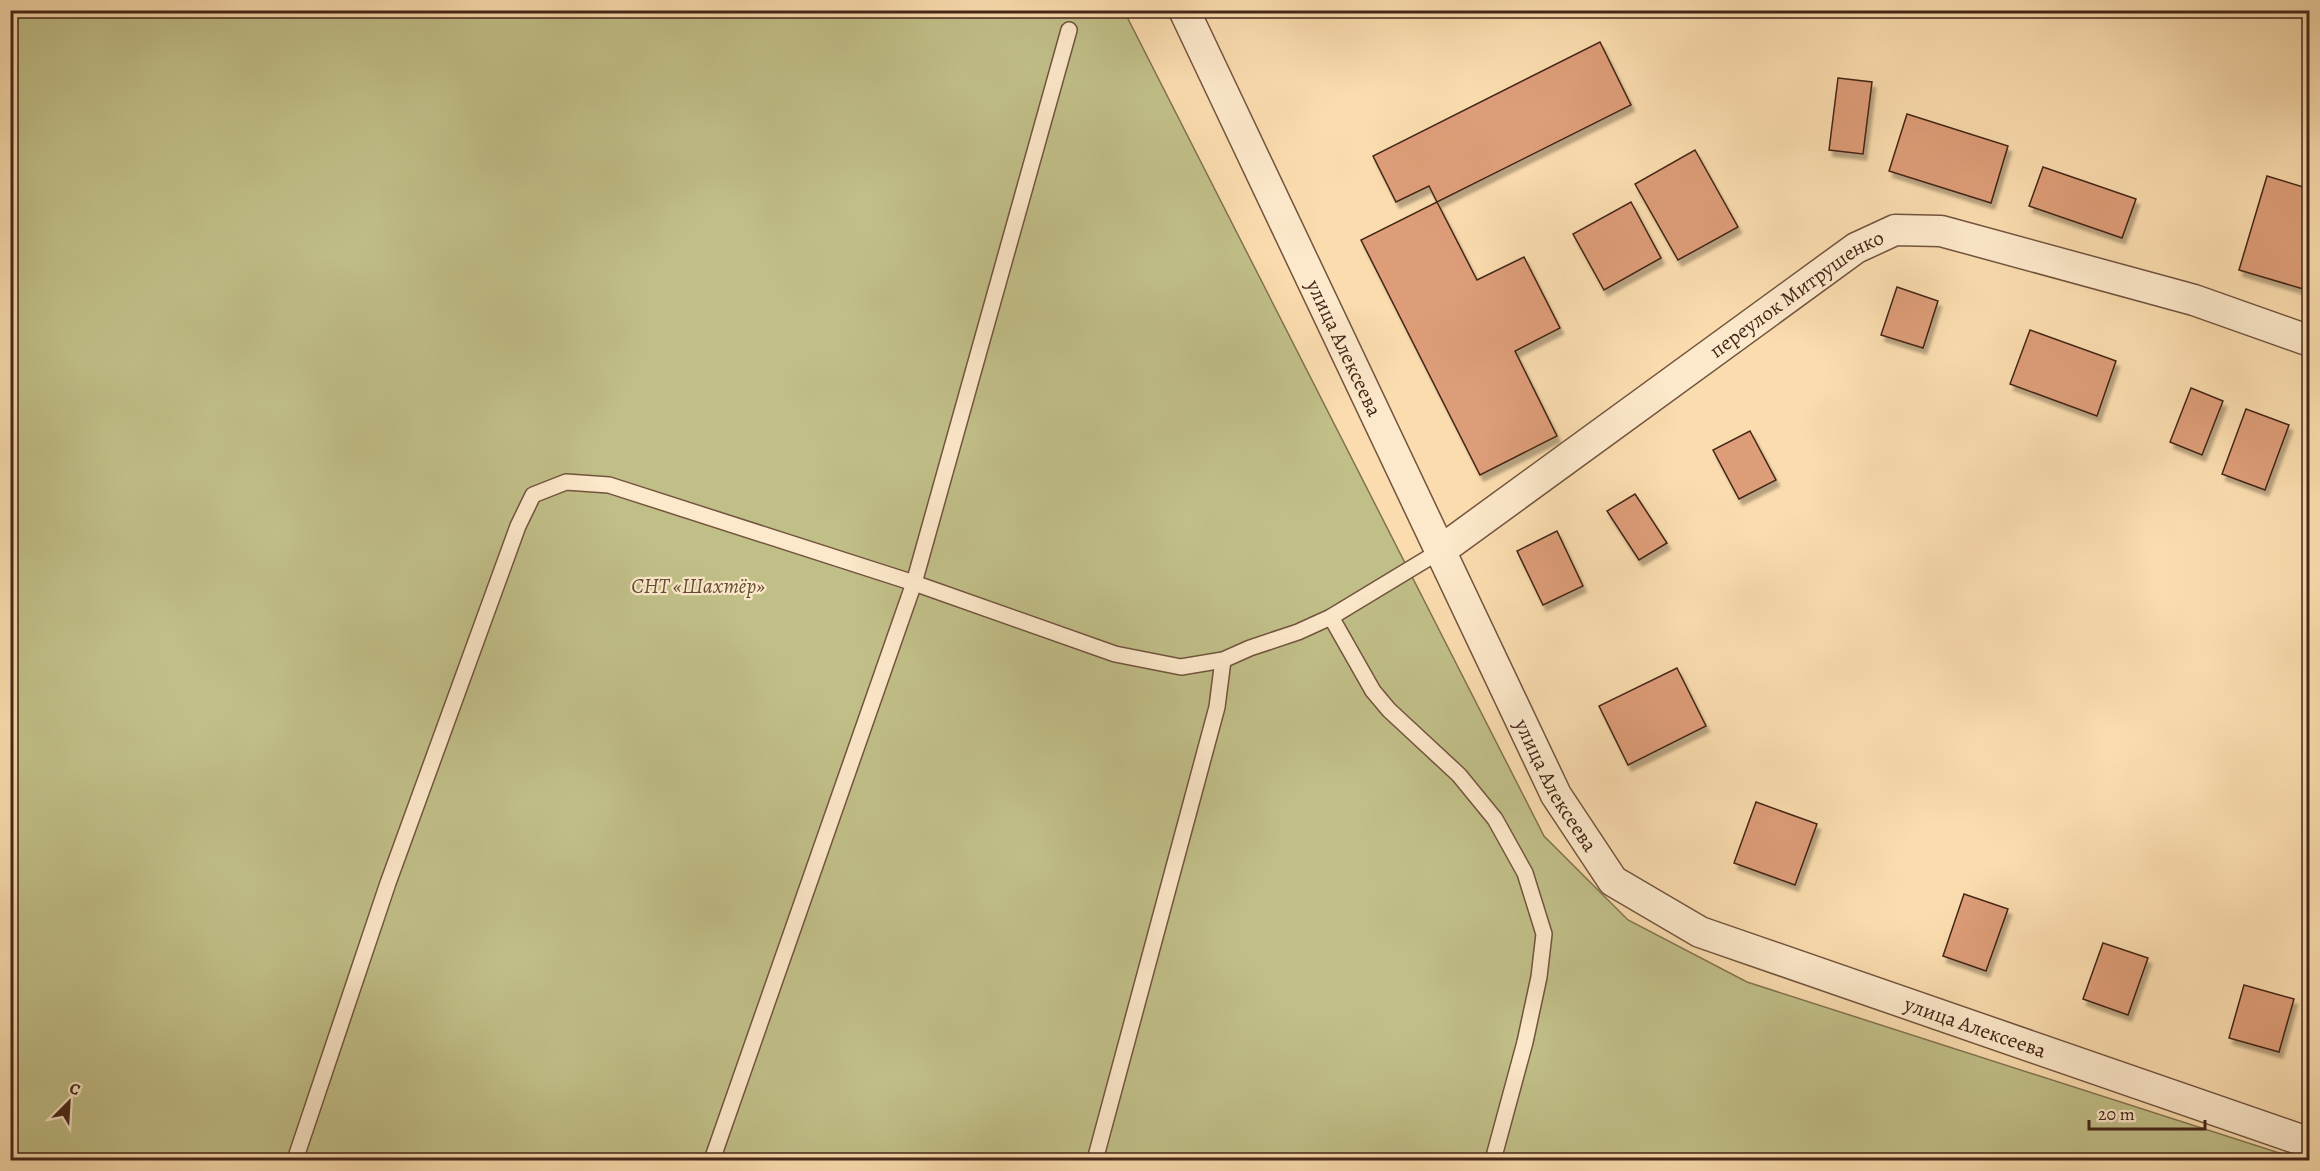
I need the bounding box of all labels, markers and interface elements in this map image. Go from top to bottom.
street label: переулок Митрушенко [1704,223,1888,364]
street label: улица Алексеева [1299,274,1389,421]
park label: СНТ «Шахтёр» [631,572,765,600]
street label: улица Алексеева [1507,713,1604,858]
street label: улица Алексеева [1900,989,2050,1065]
north arrow [39,1072,99,1132]
text: С [66,1077,84,1101]
scale bar [2089,1093,2204,1131]
text: 20 m [2098,1102,2135,1126]

